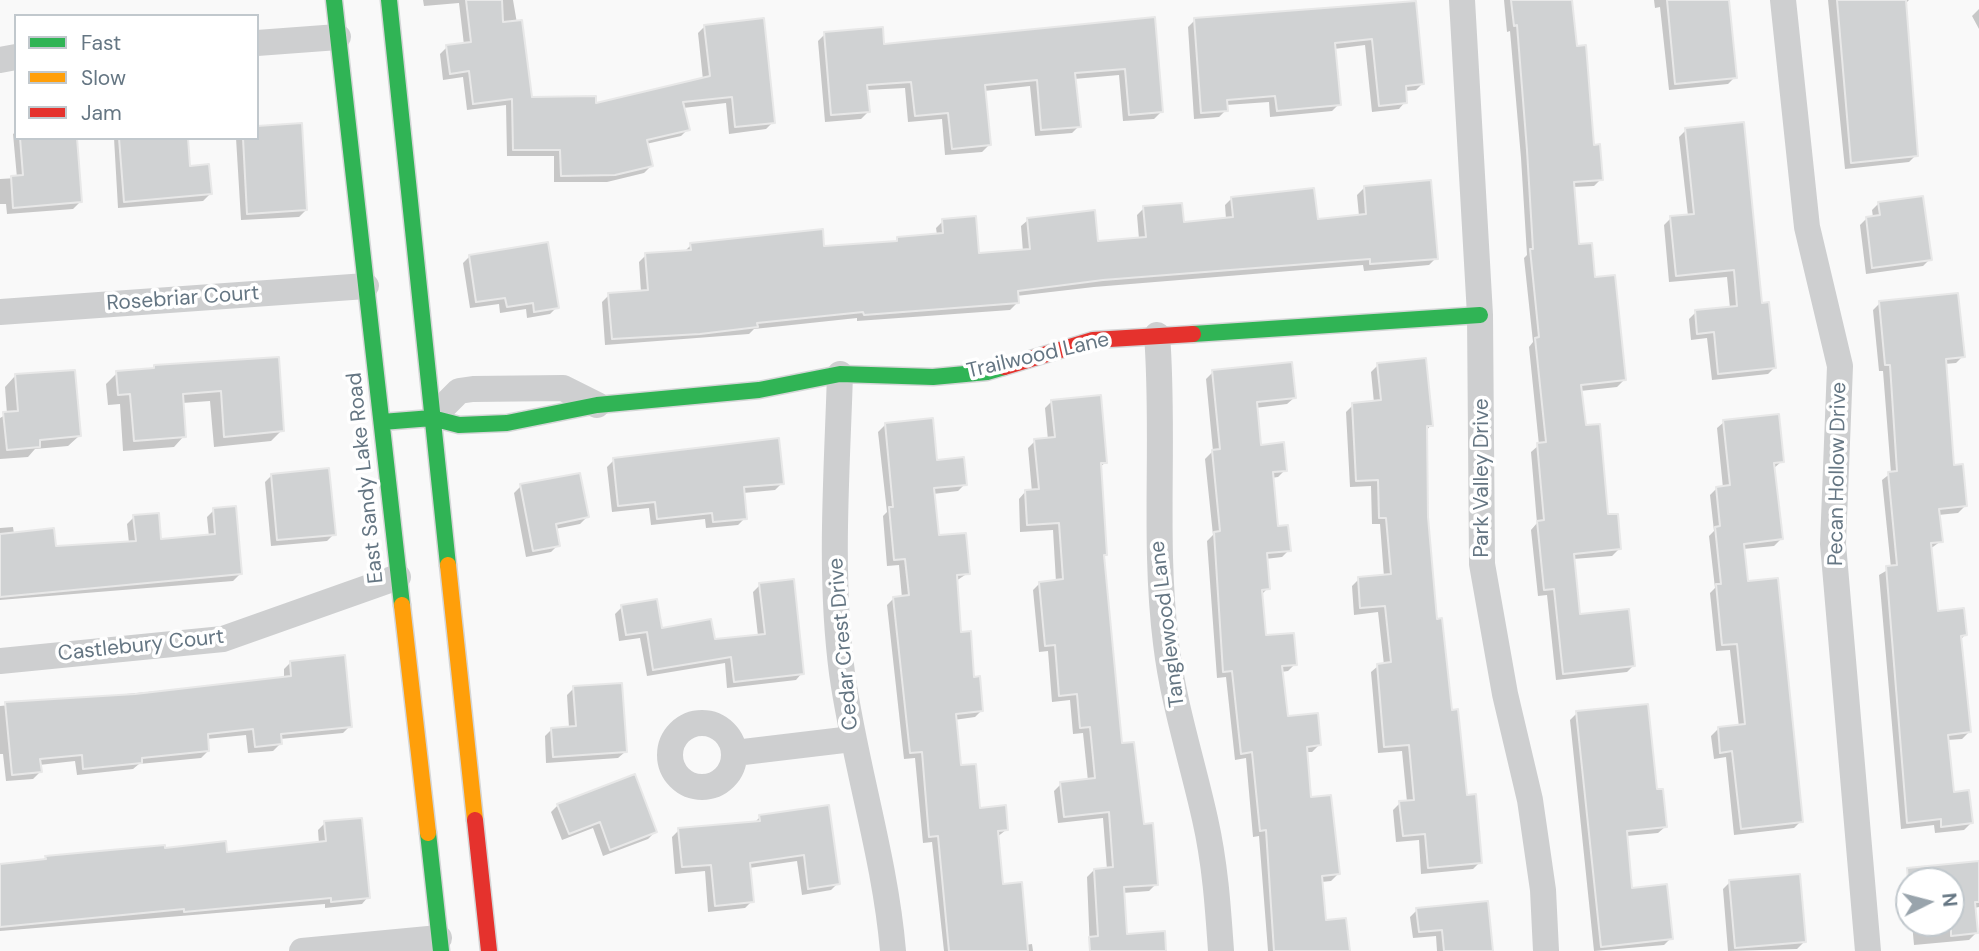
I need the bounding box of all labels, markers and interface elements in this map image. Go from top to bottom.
legend [14,14,259,140]
text: Fast [81,29,121,57]
text: Slow [81,64,126,92]
text: Jam [81,99,122,127]
street label: Rosebriar Court [106,281,260,317]
street label: Trailwood Lane [964,327,1112,385]
street label: East Sandy Lake Road [342,371,390,585]
street label: Pecan Hollow Drive [1824,382,1852,566]
street label: Park Valley Drive [1469,398,1495,558]
street label: Tanglewood Lane [1145,539,1191,709]
street label: Cedar Crest Drive [824,557,864,731]
street label: Castlebury Court [57,625,225,667]
north arrow [1895,867,1965,937]
text: N [1936,892,1963,908]

